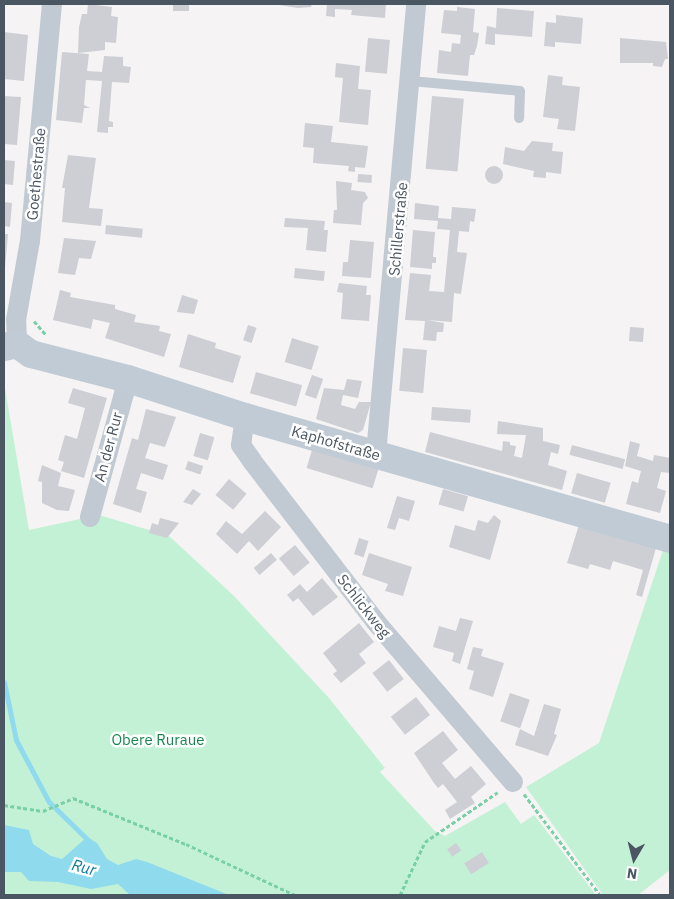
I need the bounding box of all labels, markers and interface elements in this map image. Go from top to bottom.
street label: Goethestraße [23,127,49,221]
street label: Schillerstraße [385,181,411,277]
street label: An der Rur [90,410,126,484]
street label: Kaphofstraße [290,422,382,464]
street label: Schlickweg [334,571,394,641]
park label: Obere Ruraue [111,731,205,749]
north arrow [609,834,659,884]
water label: Rur [70,855,98,879]
text: N [626,864,638,883]

